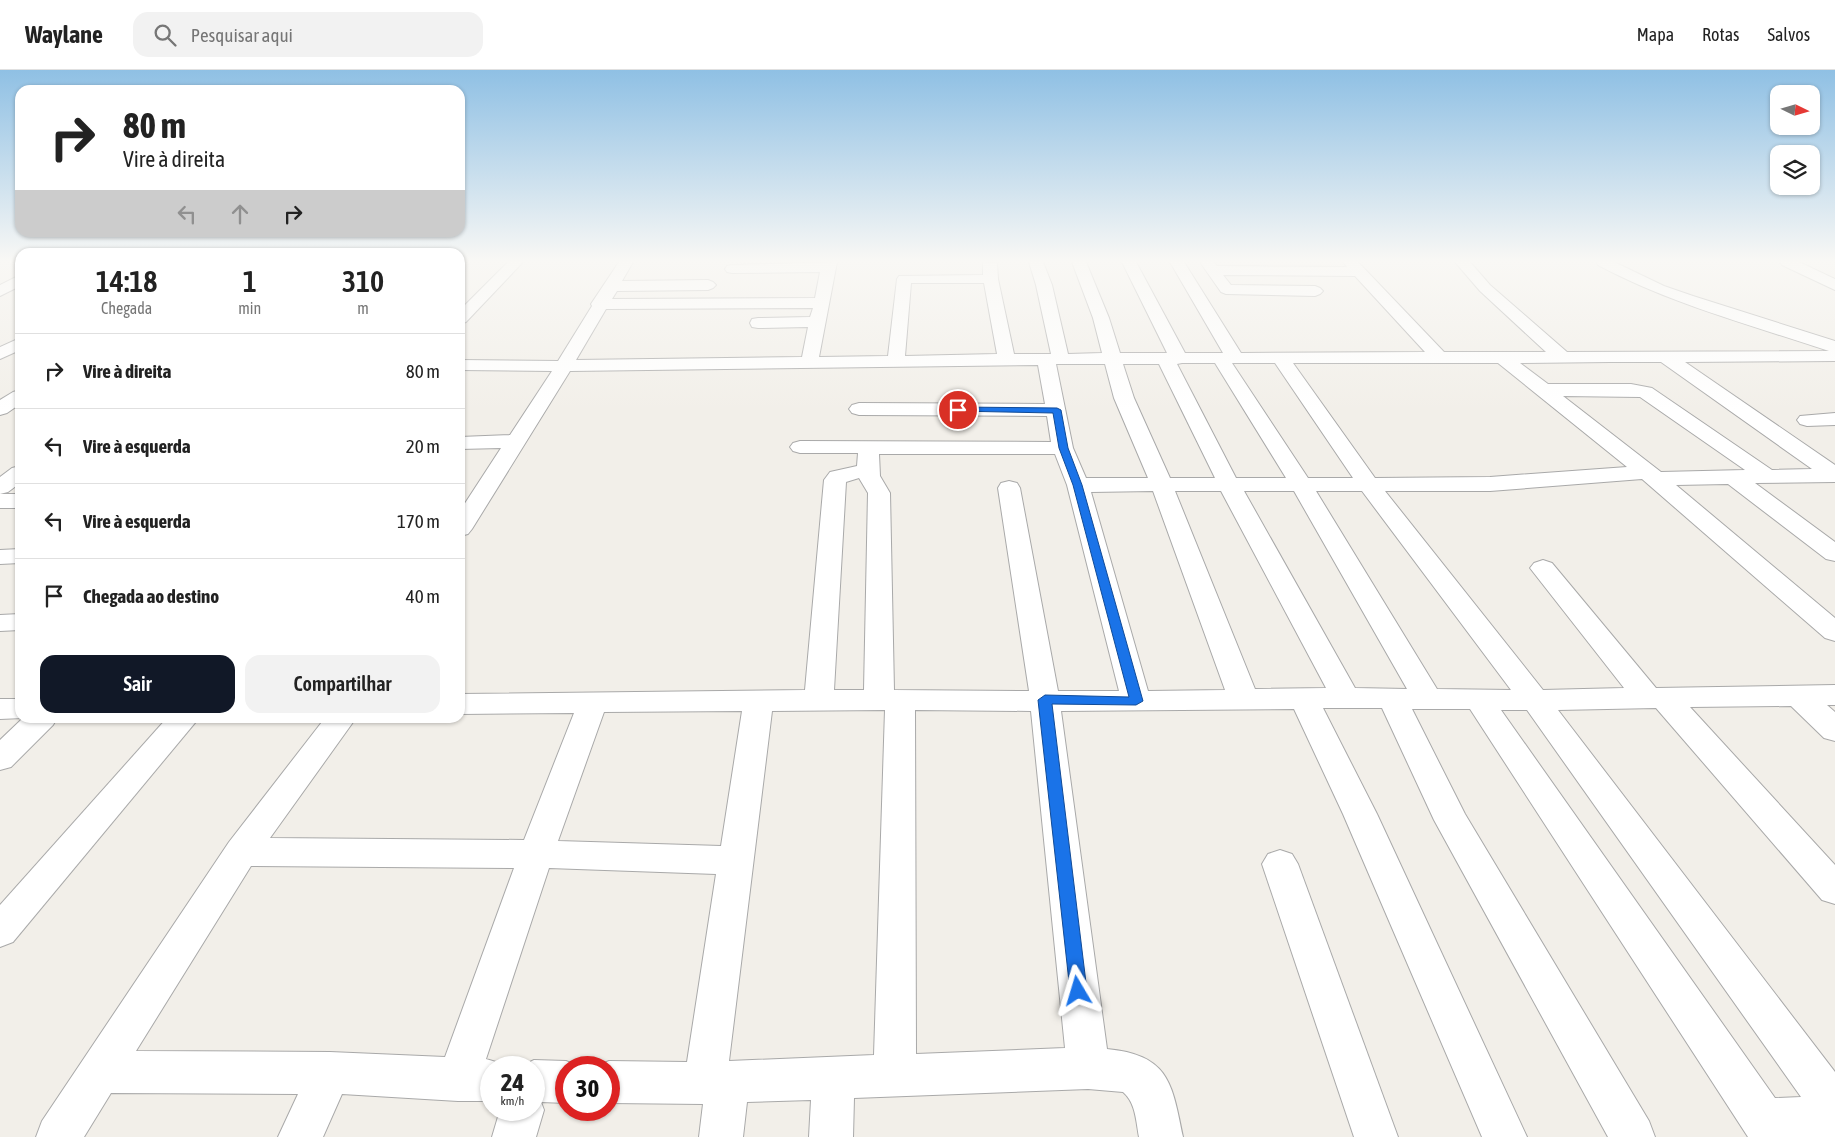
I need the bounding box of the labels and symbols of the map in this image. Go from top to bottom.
north arrow [1770,85,1820,135]
pin [937,389,979,431]
position arrow [1051,964,1103,1016]
speed limit sign: 30 [555,1056,620,1121]

